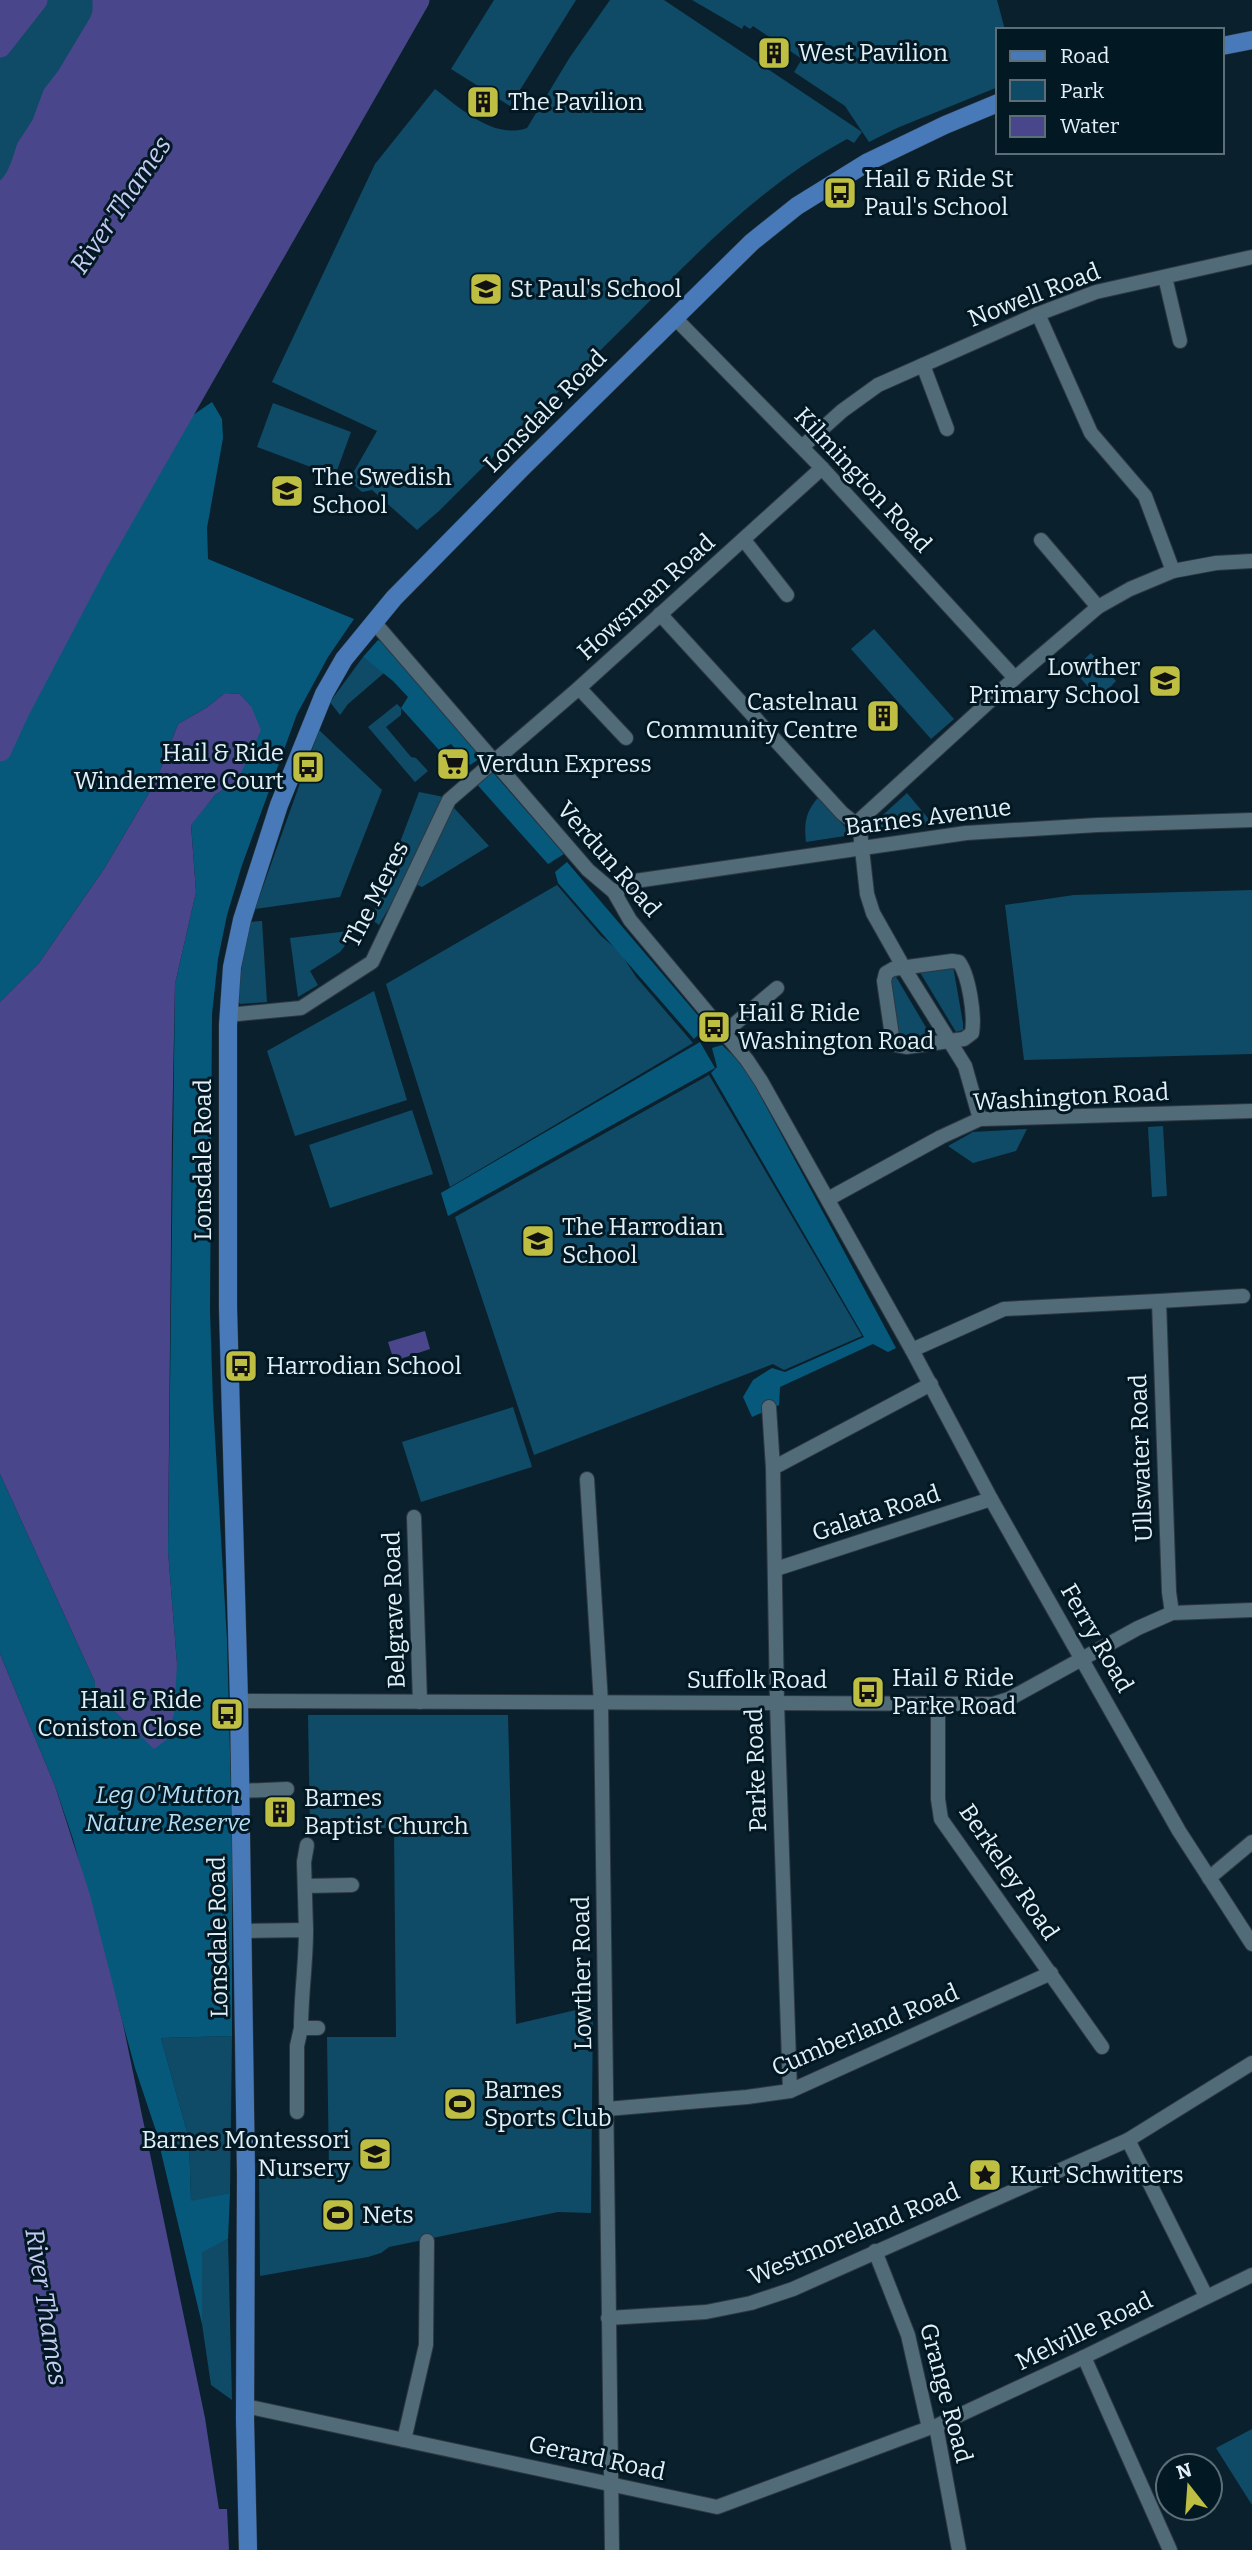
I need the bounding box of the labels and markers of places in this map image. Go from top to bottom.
building icon: West Pavilion [755,34,793,72]
place label: West Pavilion [798,39,948,67]
building icon: The Pavilion [464,83,502,121]
place label: The Pavilion [508,88,644,116]
place label: Hail & Ride St Paul's School [864,165,1014,221]
bus stop icon: Hail & Ride St Paul's School [821,174,859,212]
school or university icon: St Paul's School [467,270,505,308]
place label: St Paul's School [510,275,682,303]
place label: The Swedish School [312,463,452,519]
school or university icon: The Swedish School [268,472,306,510]
place label: Lowther Primary School [969,653,1140,709]
school or university icon: Lowther Primary School [1146,662,1184,700]
place label: Castelnau Community Centre [645,688,858,744]
building icon: Castelnau Community Centre [864,697,902,735]
place label: Hail & Ride Windermere Court [74,739,284,795]
supermarket icon: Verdun Express [434,745,472,783]
bus stop icon: Hail & Ride Windermere Court [289,748,327,786]
place label: Verdun Express [477,750,652,778]
place label: Hail & Ride Washington Road [738,999,934,1055]
bus stop icon: Hail & Ride Washington Road [695,1008,733,1046]
place label: The Harrodian School [562,1213,724,1269]
school or university icon: The Harrodian School [519,1222,557,1260]
bus stop icon: Harrodian School [222,1347,260,1385]
place label: Harrodian School [266,1352,462,1380]
place label: Hail & Ride Parke Road [892,1664,1016,1720]
bus stop icon: Hail & Ride Parke Road [849,1673,887,1711]
place label: Hail & Ride Coniston Close [37,1686,202,1742]
bus stop icon: Hail & Ride Coniston Close [208,1695,246,1733]
place label: Barnes Baptist Church [304,1784,469,1840]
building icon: Barnes Baptist Church [261,1793,299,1831]
place label: Barnes Sports Club [484,2076,612,2132]
sports icon: Barnes Sports Club [441,2085,479,2123]
place label: Barnes Montessori Nursery [141,2126,350,2182]
school or university icon: Barnes Montessori Nursery [356,2135,394,2173]
place icon: Kurt Schwitters [966,2156,1004,2194]
place label: Kurt Schwitters [1010,2161,1184,2189]
sports icon: Nets [319,2196,357,2234]
place label: Nets [362,2201,414,2229]

